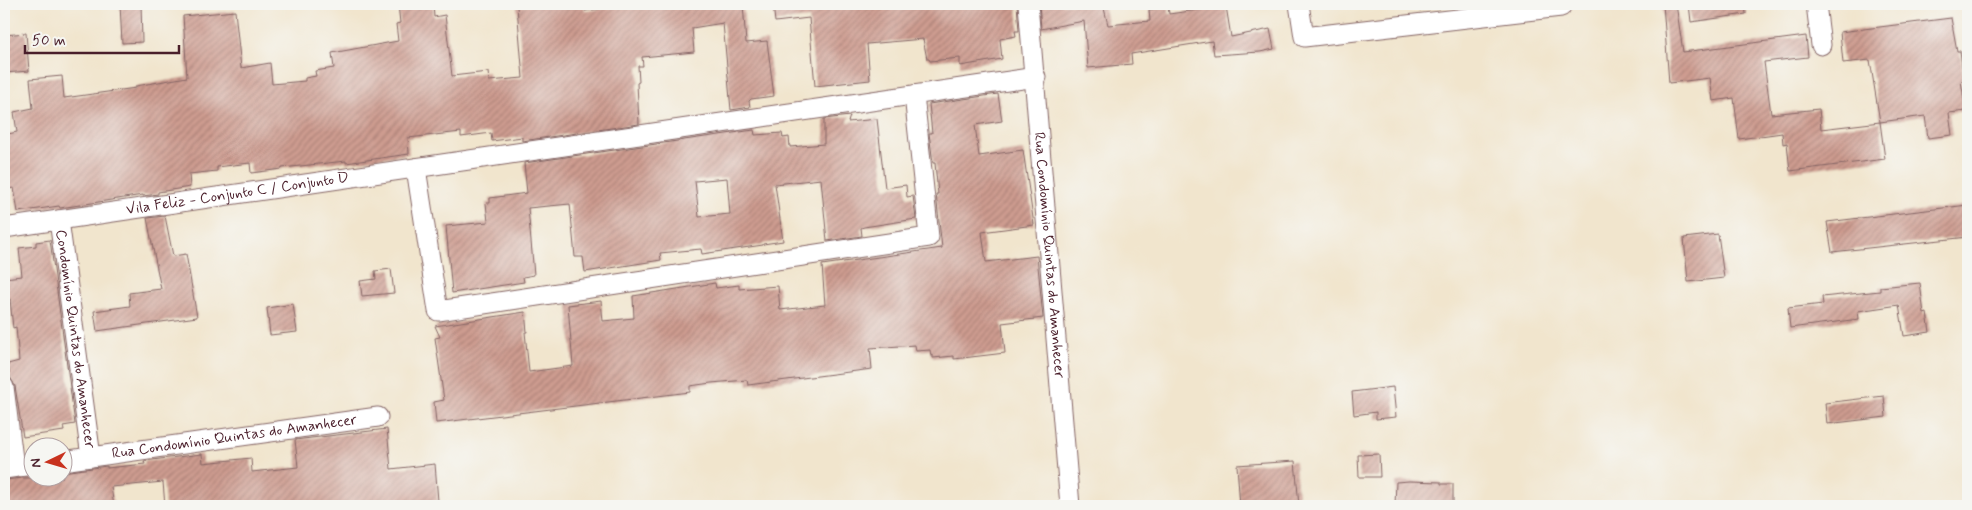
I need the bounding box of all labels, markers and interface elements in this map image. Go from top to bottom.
scale bar [25,22,179,54]
text: 50 m [32,31,66,51]
street label: Rua Condomínio Quintas do Amanhecer [1029,131,1069,380]
street label: Vila Feliz - Conjunto C / Conjunto D [125,168,350,220]
street label: Condomínio Quintas do Amanhecer [50,228,100,450]
street label: Rua Condomínio Quintas do Amanhecer [111,410,359,464]
north arrow [22,438,72,488]
text: N [27,458,45,468]

